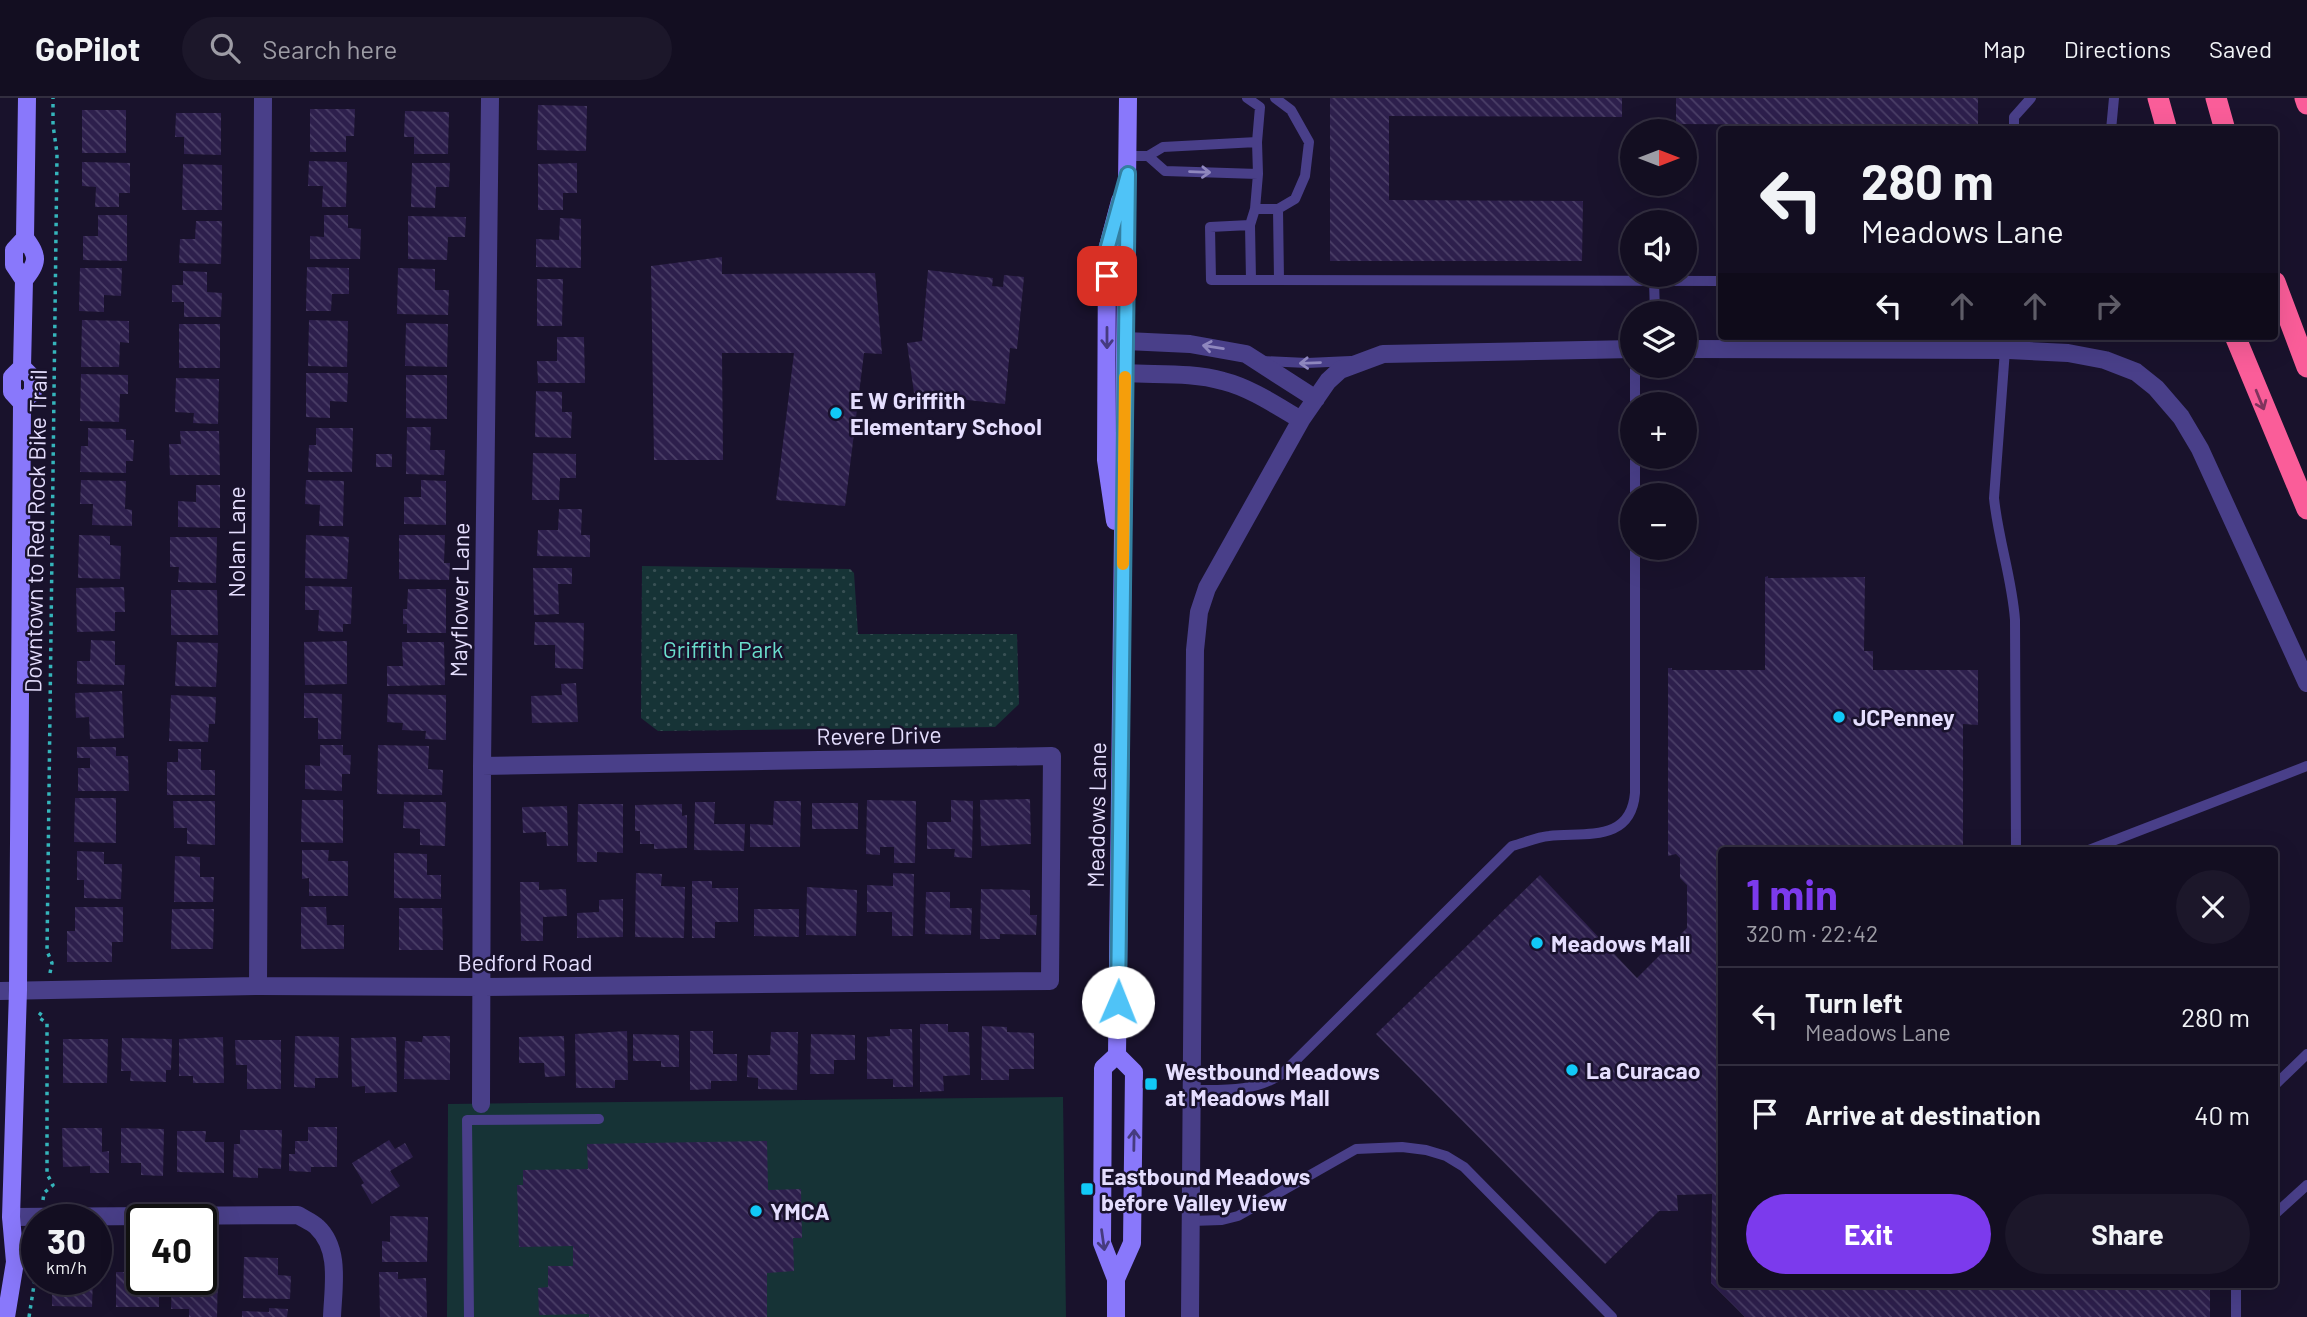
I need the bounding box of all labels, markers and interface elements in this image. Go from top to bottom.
search box [182,17,672,80]
text: GoPilot [35,28,140,68]
icon: search [206,29,244,67]
text: Search here [262,33,397,64]
text: Map [1983,34,2026,63]
text: Directions [2064,34,2171,63]
text: Saved [2209,34,2272,63]
north arrow [1620,119,1698,196]
map controls [1620,119,1697,560]
text: 280 m [1861,151,1994,210]
icon: left [1746,154,1837,245]
one-way arrow [1189,165,1212,178]
button: sound [1620,210,1697,287]
text: Meadows Lane [1861,211,2064,249]
pin [1077,246,1137,306]
icon: arrive [1088,257,1126,295]
icon: left [1870,287,1908,325]
icon: ahead [1943,287,1981,325]
icon: ahead [2016,287,2054,325]
icon: right [2089,287,2127,325]
button: layers [1620,301,1697,378]
one-way arrow [1100,326,1114,349]
one-way arrow [1202,340,1225,353]
one-way arrow [1298,356,1321,370]
street label: Downtown to Red Rock Bike Trail [18,369,52,693]
place label: E W Griffith Elementary School [850,386,1042,440]
one-way arrow [2254,388,2267,410]
button: + [1620,392,1697,469]
marker: E W Griffith Elementary School [828,405,844,421]
button: − [1620,483,1697,560]
street label: Nolan Lane [222,486,250,598]
street label: Mayflower Lane [444,522,474,678]
park label: Griffith Park [663,635,783,663]
place label: JCPenney [1853,703,1955,731]
marker: JCPenney [1831,709,1847,725]
street label: Revere Drive [816,720,942,750]
street label: Meadows Lane [1081,742,1111,888]
text: 1 min [1746,868,1838,918]
button: close [2176,870,2250,944]
text: 320 m · 22:42 [1746,919,1878,947]
place label: Meadows Mall [1551,929,1690,957]
marker: Meadows Mall [1529,935,1545,951]
street label: Bedford Road [457,948,593,976]
position arrow [1081,965,1155,1039]
text: Turn left [1805,987,1903,1018]
icon: left [1746,997,1784,1035]
text: 280 m [2181,1001,2250,1032]
text: Meadows Lane [1805,1018,1951,1046]
place label: La Curacao [1586,1056,1701,1084]
place label: Westbound Meadows at Meadows Mall [1165,1057,1380,1111]
marker: La Curacao [1564,1062,1580,1078]
marker: Westbound Meadows at Meadows Mall [1143,1076,1159,1092]
icon: arrive [1746,1095,1784,1133]
text: Arrive at destination [1805,1099,2041,1130]
text: 40 m [2194,1099,2250,1130]
one-way arrow [1127,1129,1140,1152]
place label: Eastbound Meadows before Valley View [1101,1162,1310,1216]
marker: Eastbound Meadows before Valley View [1079,1181,1095,1197]
button: Exit [1746,1194,1991,1274]
button: Share [2005,1194,2250,1274]
place label: YMCA [770,1197,830,1225]
marker: YMCA [748,1203,764,1219]
speed limit sign: 40 [126,1204,217,1295]
text: 30 [47,1219,86,1261]
one-way arrow [1097,1228,1110,1250]
text: km/h [46,1256,87,1278]

